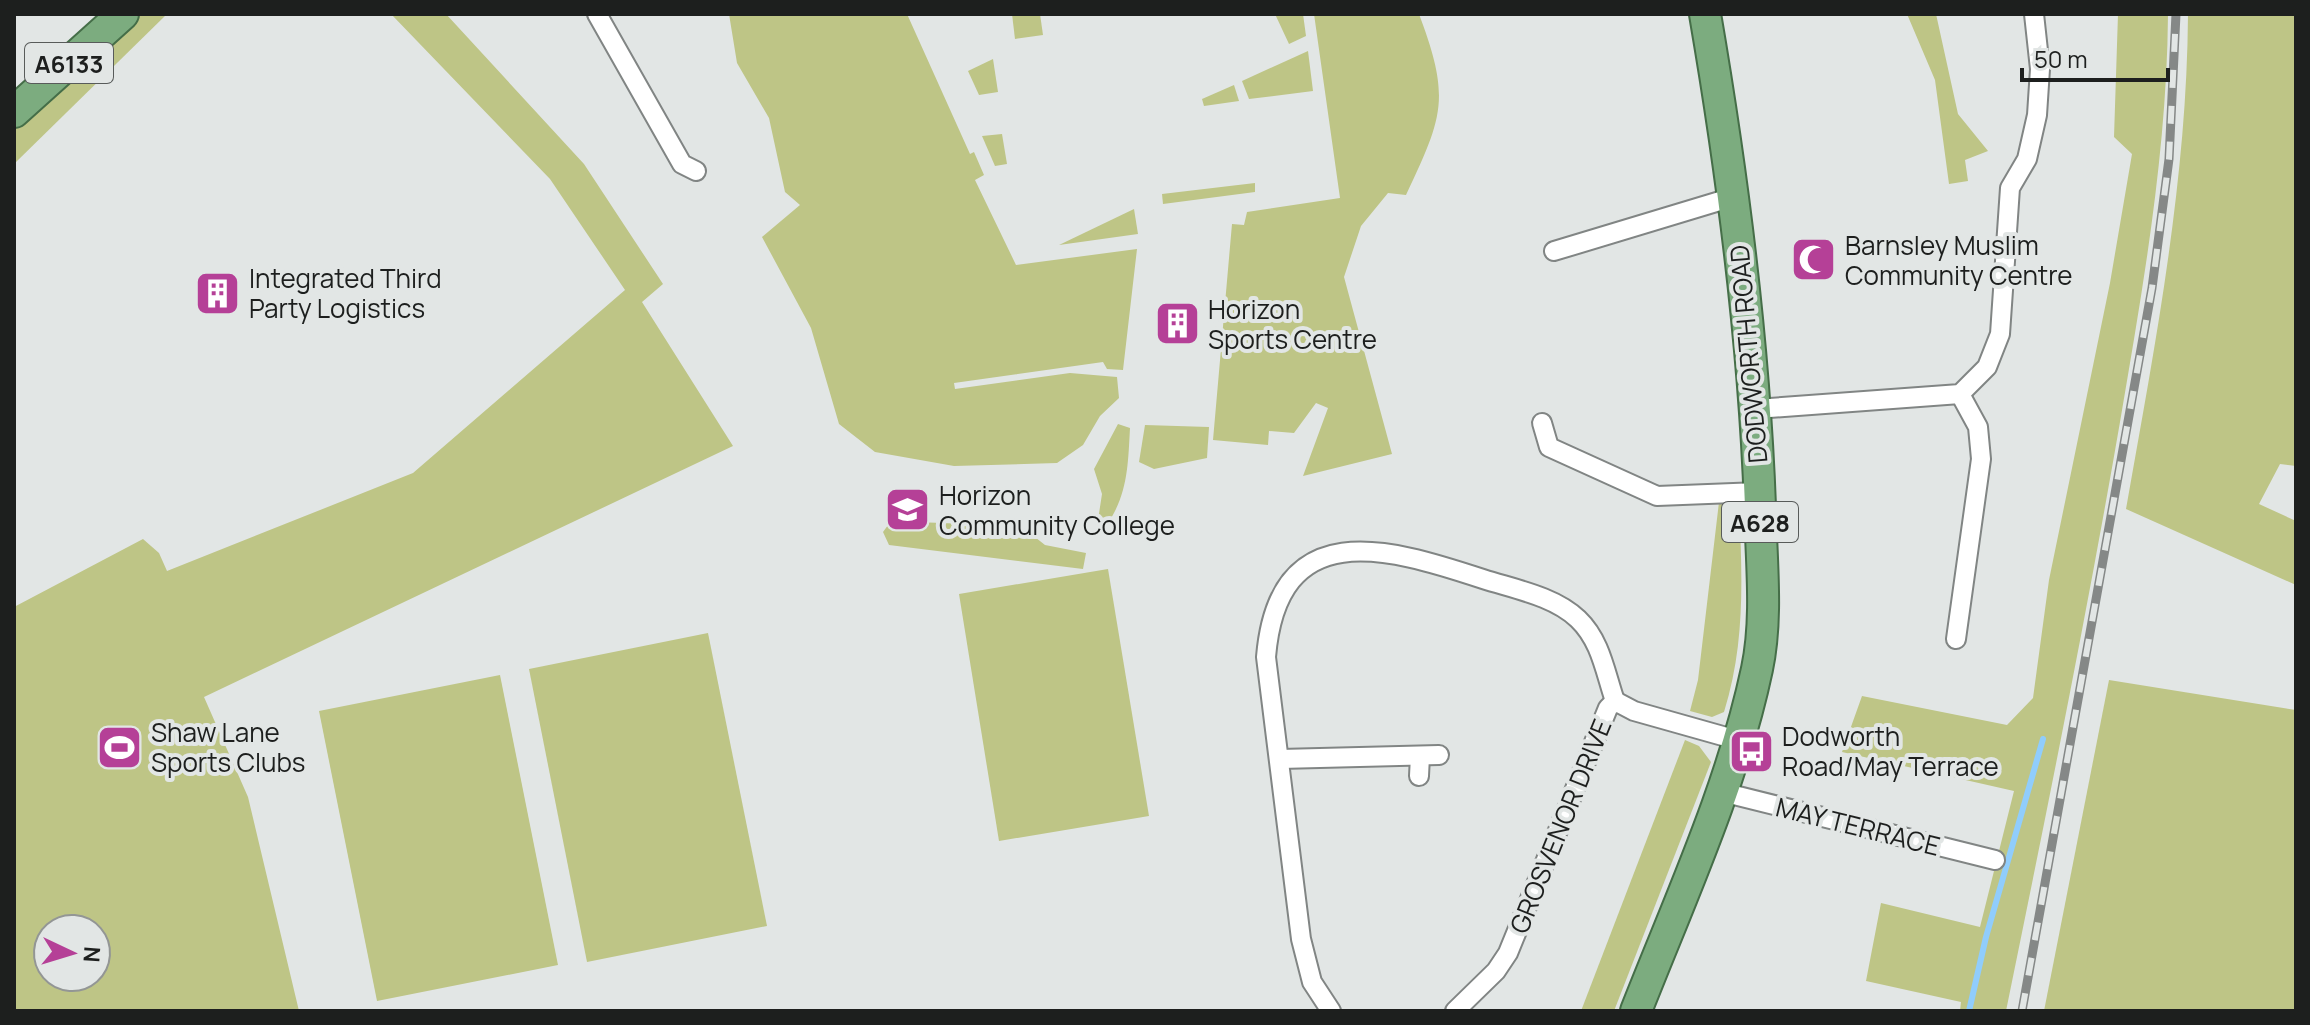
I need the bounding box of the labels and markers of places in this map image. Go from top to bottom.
place label: Barnsley Muslim Community Centre [1845,227,2073,293]
mosque icon: Barnsley Muslim Community Centre [1790,236,1838,284]
place label: Integrated Third Party Logistics [249,260,442,326]
building icon: Integrated Third Party Logistics [194,269,242,317]
place label: Horizon Sports Centre [1208,291,1377,357]
building icon: Horizon Sports Centre [1153,300,1201,348]
place label: Horizon Community College [939,477,1175,543]
school or university icon: Horizon Community College [884,486,932,534]
place label: Shaw Lane Sports Clubs [151,714,305,780]
place label: Dodworth Road/May Terrace [1782,718,1999,784]
sports icon: Shaw Lane Sports Clubs [96,723,144,771]
bus stop icon: Dodworth Road/May Terrace [1727,727,1775,775]

